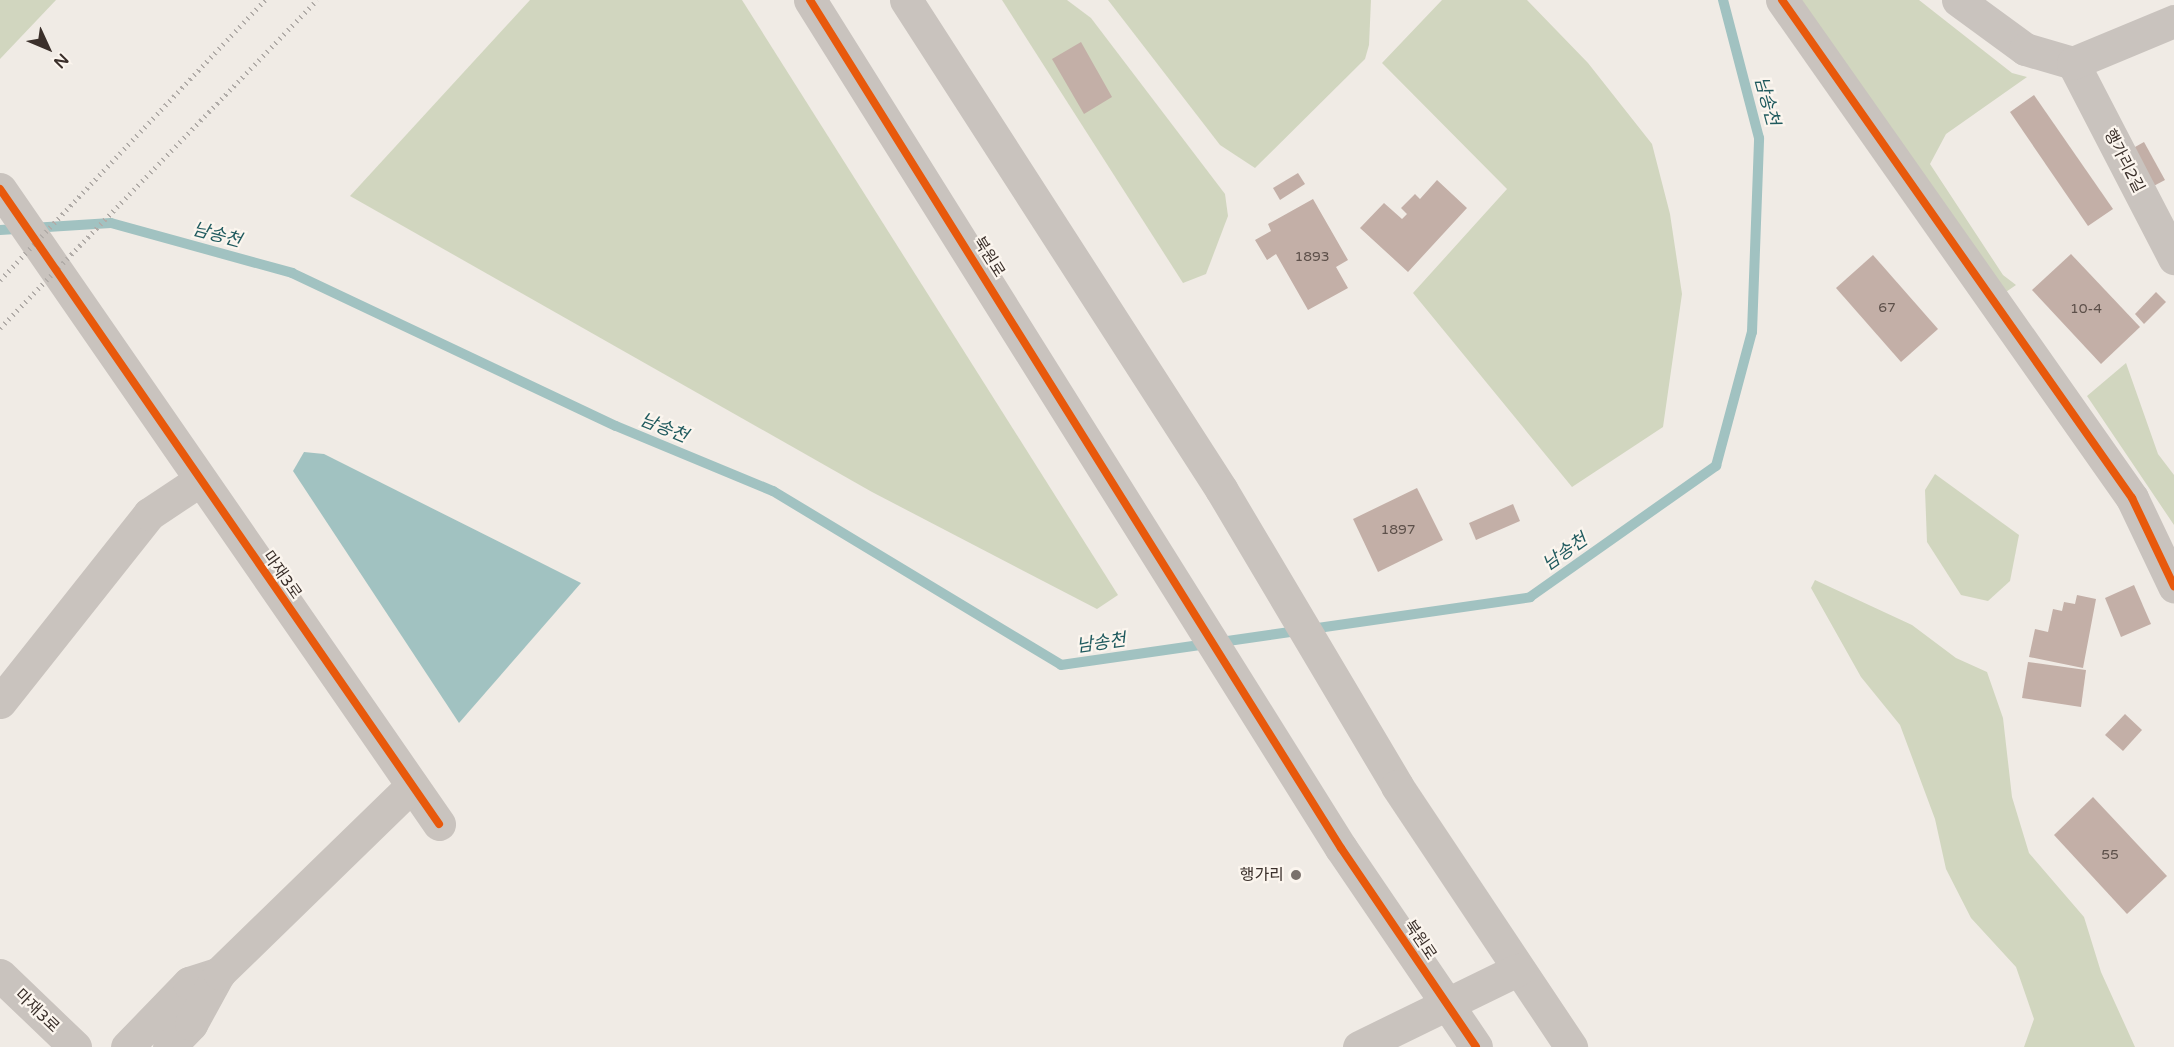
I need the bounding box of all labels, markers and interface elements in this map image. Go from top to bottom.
north arrow [18,18,78,78]
text: N [49,49,73,72]
water label: 남송천 [1750,74,1784,128]
street label: 행가리2길 [2100,126,2148,196]
water label: 남송천 [190,218,244,252]
street label: 북원로 [969,233,1009,281]
house number: 1893 [1294,249,1330,265]
house number: 67 [1878,300,1896,316]
house number: 10-4 [2070,301,2102,317]
water label: 남송천 [637,409,691,447]
house number: 1897 [1380,522,1416,538]
water label: 남송천 [1538,529,1592,575]
street label: 마재3로 [259,547,305,603]
water label: 남송천 [1075,629,1127,657]
house number: 55 [2101,847,2119,863]
place label: 행가리 [1240,865,1284,885]
marker: 행가리 [1289,868,1303,882]
street label: 북원로 [1400,916,1440,964]
street label: 마재3로 [11,985,63,1037]

